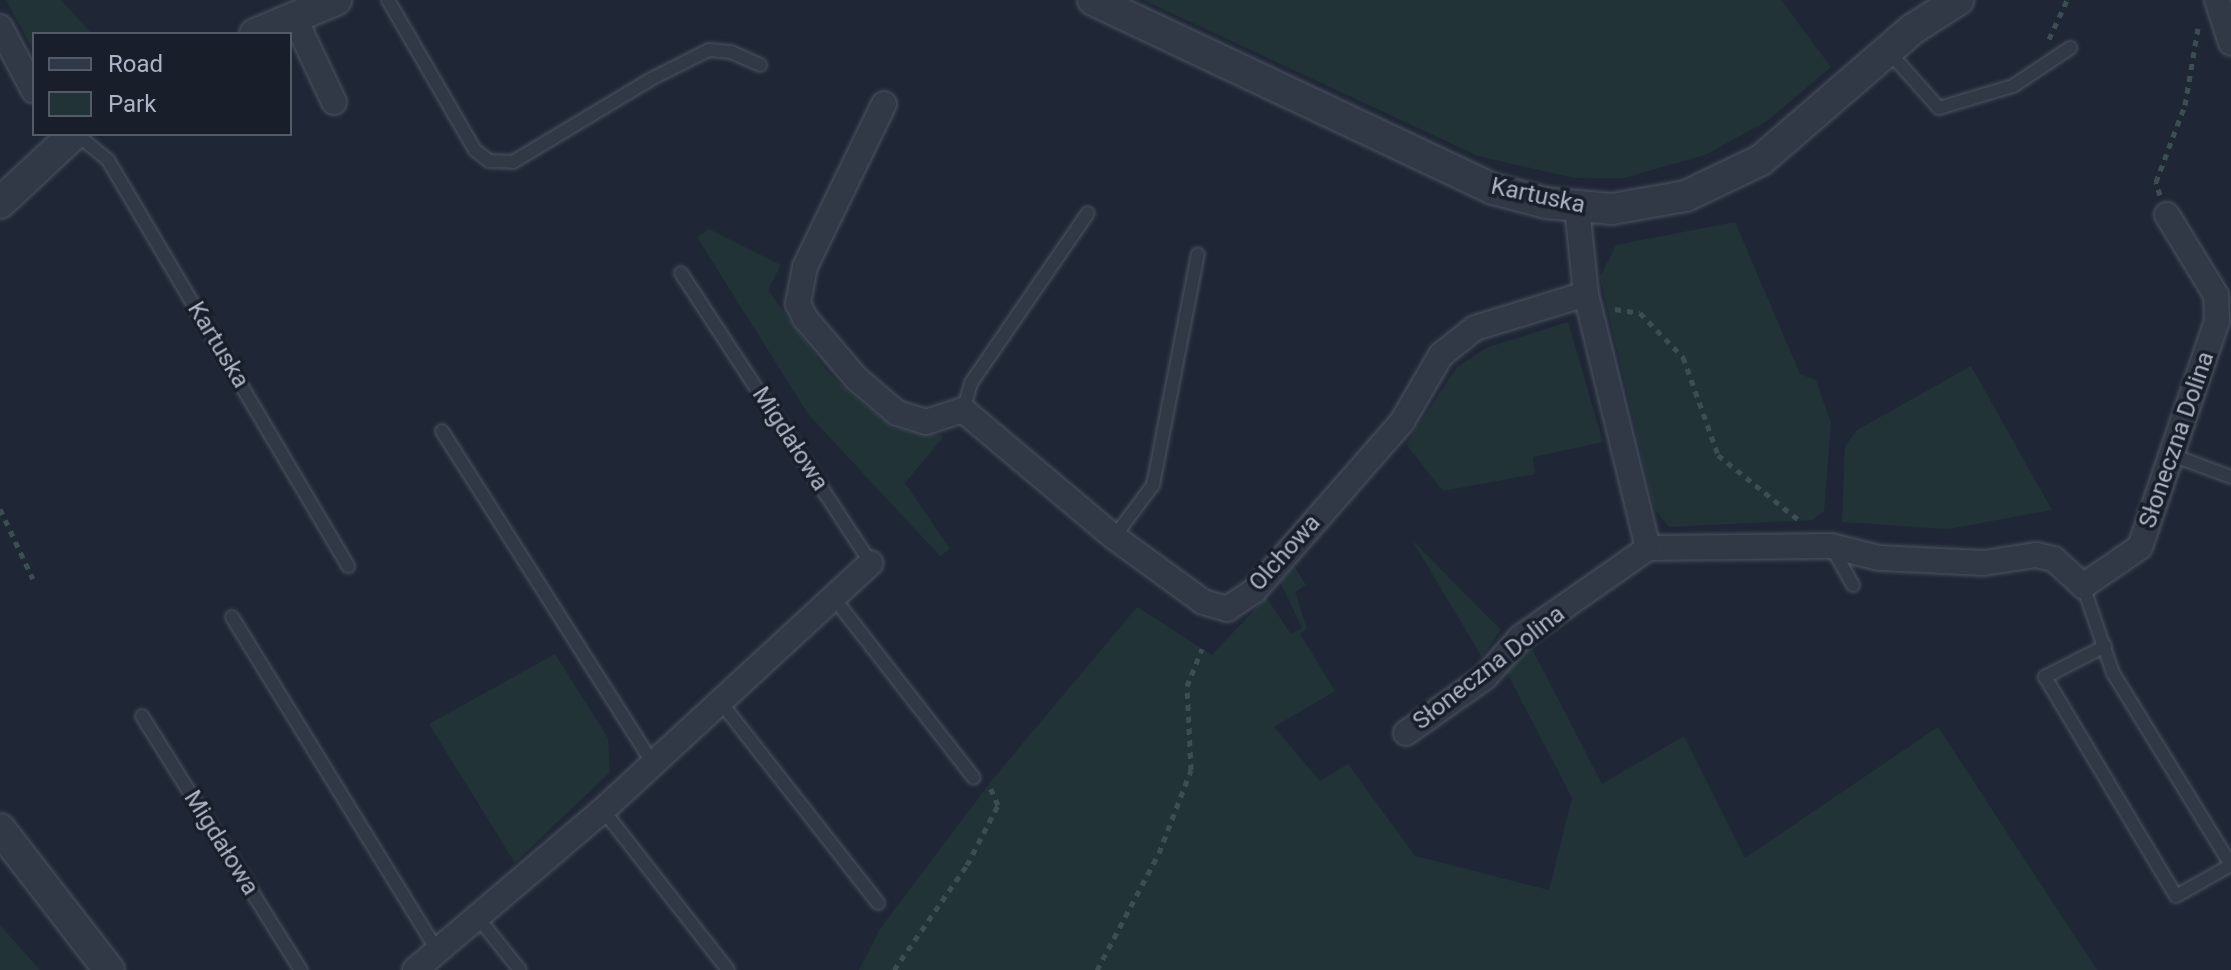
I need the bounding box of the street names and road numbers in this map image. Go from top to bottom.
street label: Kartuska [1488,172,1588,220]
street label: Kartuska [181,297,255,393]
street label: Słoneczna Dolina [2133,348,2221,532]
street label: Migdałowa [746,382,834,496]
street label: Olchowa [1243,509,1327,597]
street label: Słoneczna Dolina [1407,600,1571,736]
street label: Migdałowa [177,785,265,901]

